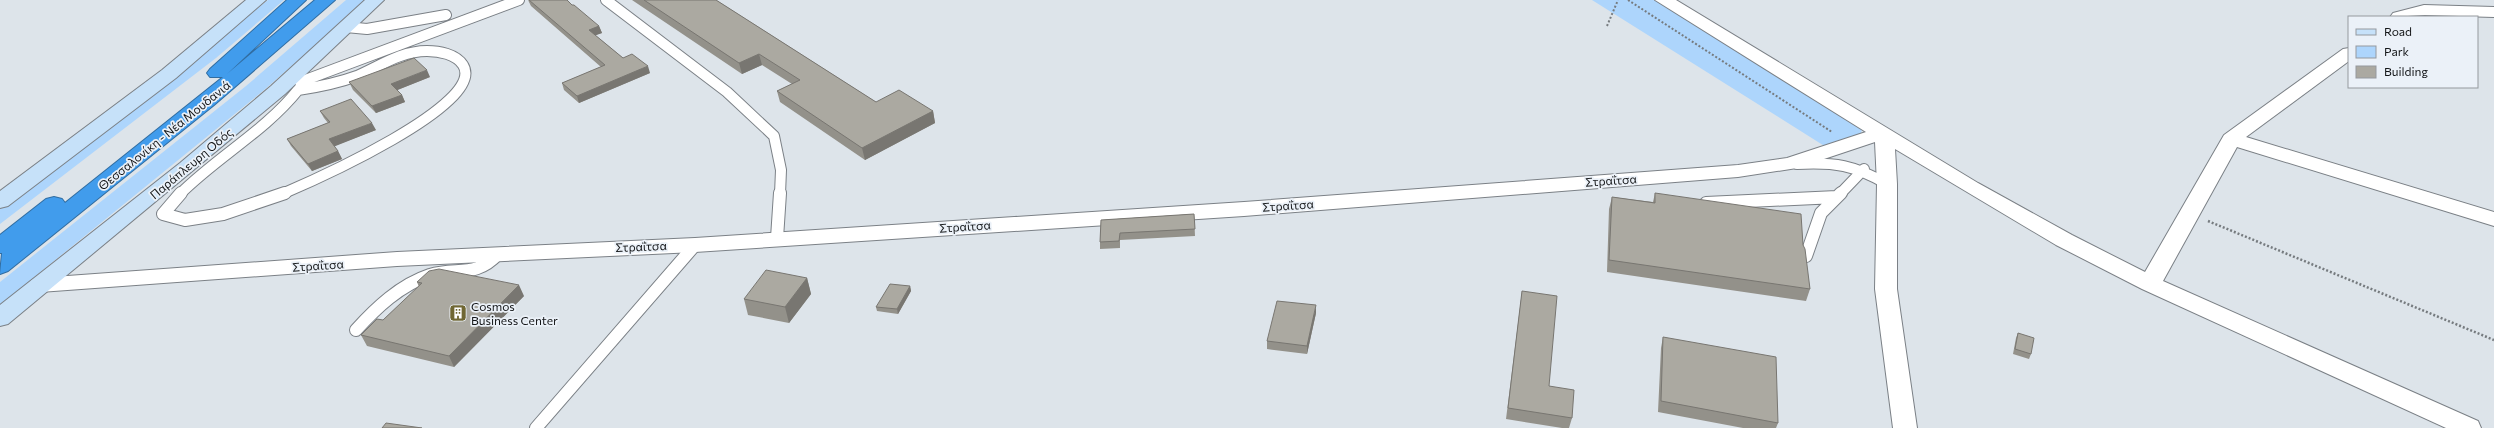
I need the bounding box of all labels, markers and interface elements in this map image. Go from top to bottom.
legend [2348,16,2478,88]
text: Road [2384,24,2412,38]
text: Park [2384,44,2410,58]
text: Building [2384,64,2428,78]
street label: Θεσσαλονίκη - Νέα Μουδανιά [95,77,233,193]
street label: Παράπλευρη Οδός [147,124,235,202]
street label: Στραΐτσα [1585,171,1637,189]
street label: Στραΐτσα [1262,196,1314,214]
street label: Στραΐτσα [939,217,991,235]
street label: Στραΐτσα [615,238,667,254]
street label: Στραΐτσα [292,256,344,274]
place label: Cosmos Business Center [471,299,558,327]
building icon: Cosmos Business Center [448,303,468,323]

